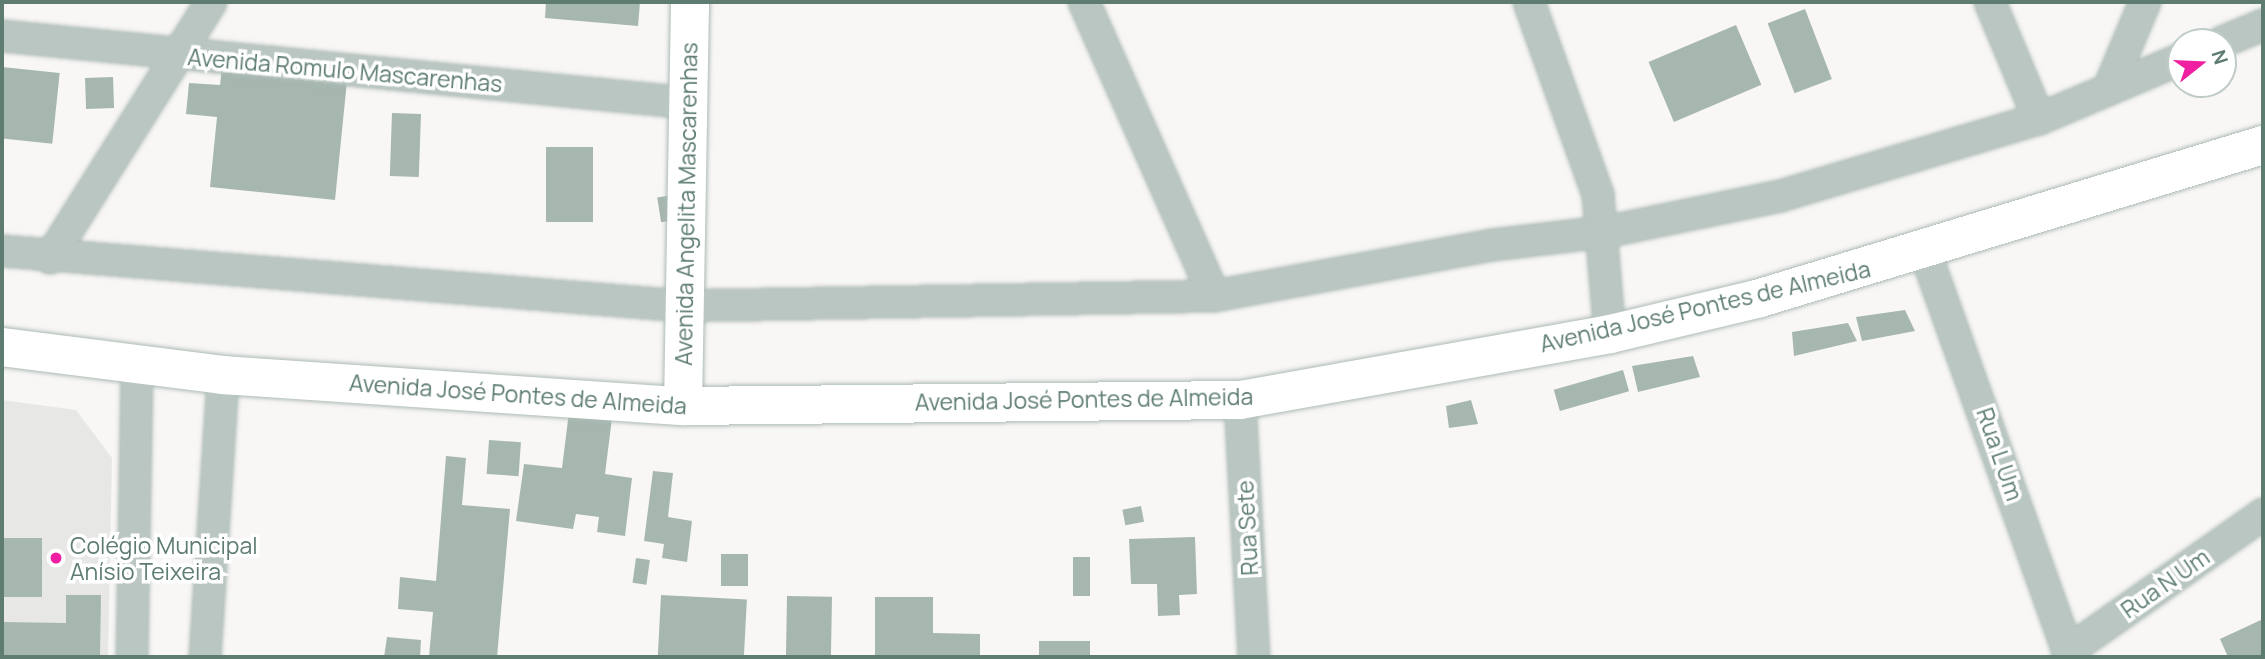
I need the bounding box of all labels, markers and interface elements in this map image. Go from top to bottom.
north arrow [2167,28,2237,98]
street label: Avenida Romulo Mascarenhas [186,42,504,98]
street label: Avenida Angelita Mascarenhas [669,42,703,366]
text: N [2206,47,2235,68]
street label: Avenida José Pontes de Almeida [1537,254,1873,358]
street label: Avenida José Pontes de Almeida [348,368,688,420]
street label: Avenida José Pontes de Almeida [915,382,1253,416]
street label: Rua L Um [1971,403,2029,505]
street label: Rua Sete [1231,480,1263,576]
place label: Colégio Municipal Anísio Teixeira [70,531,258,585]
street label: Rua N Um [2115,543,2215,623]
marker: Colégio Municipal Anísio Teixeira [48,550,64,566]

